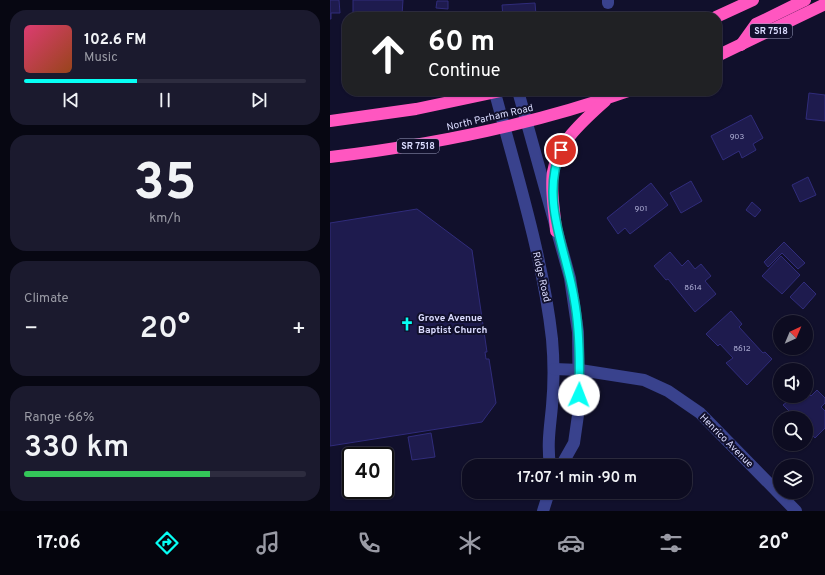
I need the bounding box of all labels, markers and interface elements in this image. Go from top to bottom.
road number: SR 7518 [750,24,792,38]
text: 60 m [428,25,495,61]
icon: ahead [362,28,414,80]
text: 102.6 FM [84,31,146,50]
text: Music [84,50,118,66]
text: Continue [428,60,500,83]
icon: previous [60,89,82,111]
icon: pause [154,89,176,111]
icon: next [248,89,270,111]
street label: North Parham Road [445,102,535,134]
house number: 903 [730,132,745,142]
pin [544,133,578,167]
road number: SR 7518 [397,139,439,153]
icon: arrive [550,139,572,161]
text: 35 [134,152,196,218]
house number: 901 [635,204,647,214]
text: km/h [149,211,181,227]
street label: Ridge Road [529,251,553,303]
house number: 8614 [684,283,702,293]
text: Climate [24,291,69,307]
text: 20° [140,311,190,348]
place label: Grove Avenue Baptist Church [418,312,488,337]
north arrow [773,315,813,355]
map controls [773,315,813,499]
text: − [24,316,38,343]
text: + [292,316,306,343]
church icon: Grove Avenue Baptist Church [399,316,415,332]
house number: 8612 [733,344,751,354]
button: sound [773,363,813,403]
position arrow [558,374,600,416]
text: Range · 66% [24,410,94,426]
street label: Henrico Avenue [696,411,756,471]
button: search [773,411,813,451]
text: 330 km [24,430,129,467]
speed limit sign: 40 [342,447,394,499]
button: layers [773,459,813,499]
text: 17:07 · 1 min · 90 m [517,469,637,488]
icon: directions [153,529,181,557]
icon: music [254,529,282,557]
icon: phone [355,529,383,557]
icon: climate [456,529,484,557]
icon: car [557,529,585,557]
icon: filters [657,529,685,557]
text: 17:06 [36,532,81,555]
text: 20° [758,532,789,555]

